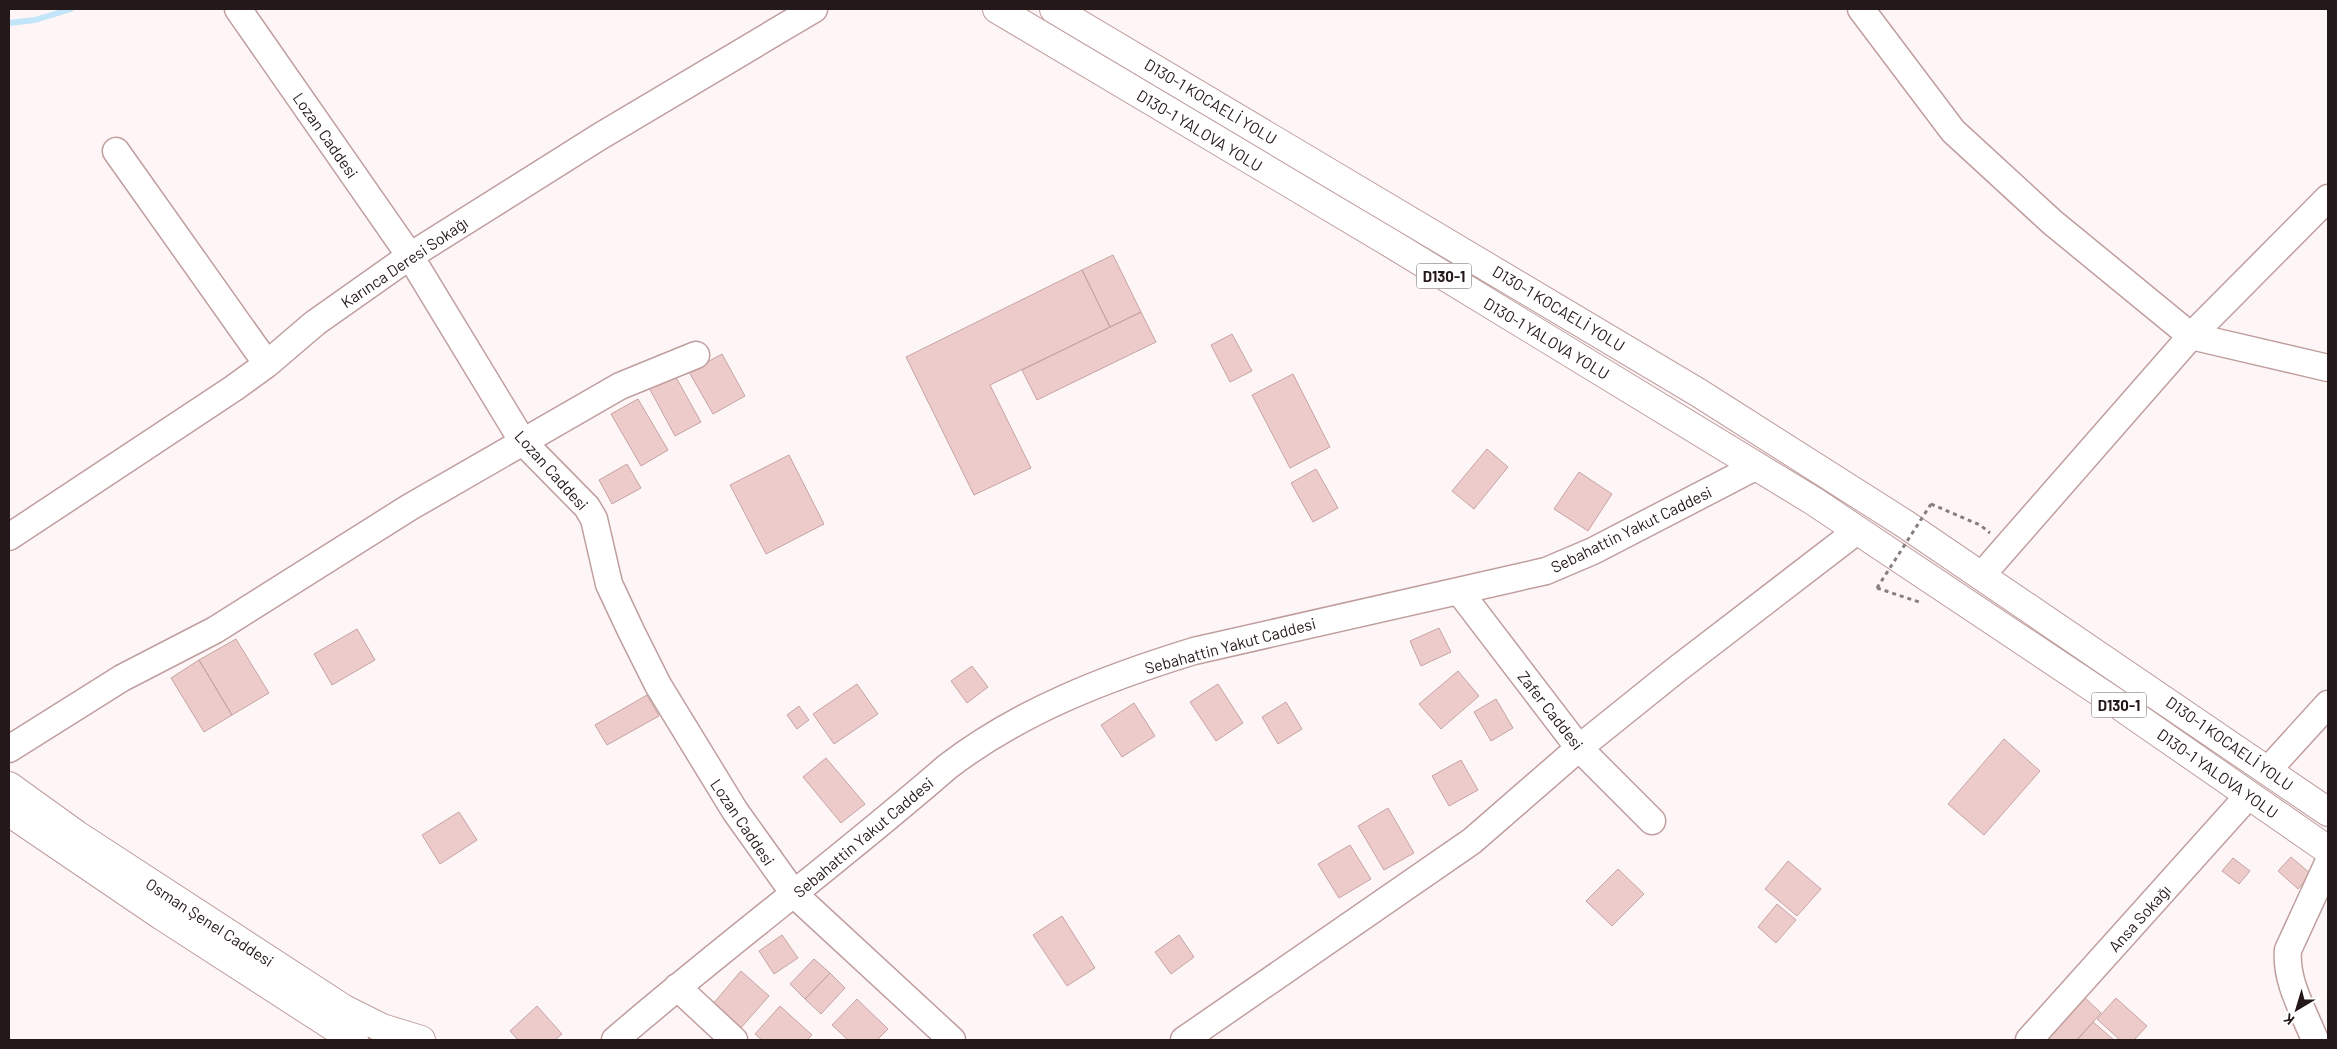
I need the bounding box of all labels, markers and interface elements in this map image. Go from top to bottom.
street label: D130-1 KOCAELİ YOLU [1141,54,1281,148]
street label: D130-1 YALOVA YOLU [1134,85,1266,175]
street label: Lozan Caddesi [289,88,363,182]
street label: Karınca Deresi Sokağı [337,212,471,312]
street label: D130-1 KOCAELİ YOLU [1489,261,1629,355]
road number: D130-1 [1416,264,1472,288]
street label: D130-1 YALOVA YOLU [1481,293,1613,383]
street label: Lozan Caddesi [511,426,593,514]
street label: Sebahattin Yakut Caddesi [1547,482,1715,576]
street label: Sebahattin Yakut Caddesi [1142,613,1318,677]
street label: Zafer Caddesi [1514,667,1588,753]
road number: D130-1 [2092,692,2146,718]
street label: D130-1 KOCAELİ YOLU [2163,692,2297,794]
street label: D130-1 YALOVA YOLU [2154,724,2282,822]
street label: Sebahattin Yakut Caddesi [789,773,937,901]
street label: Lozan Caddesi [707,775,779,869]
street label: Osman Şenel Caddesi [143,874,277,970]
street label: Ansa Sokağı [2104,881,2174,955]
north arrow [2272,984,2322,1034]
text: K [2280,1010,2297,1029]

